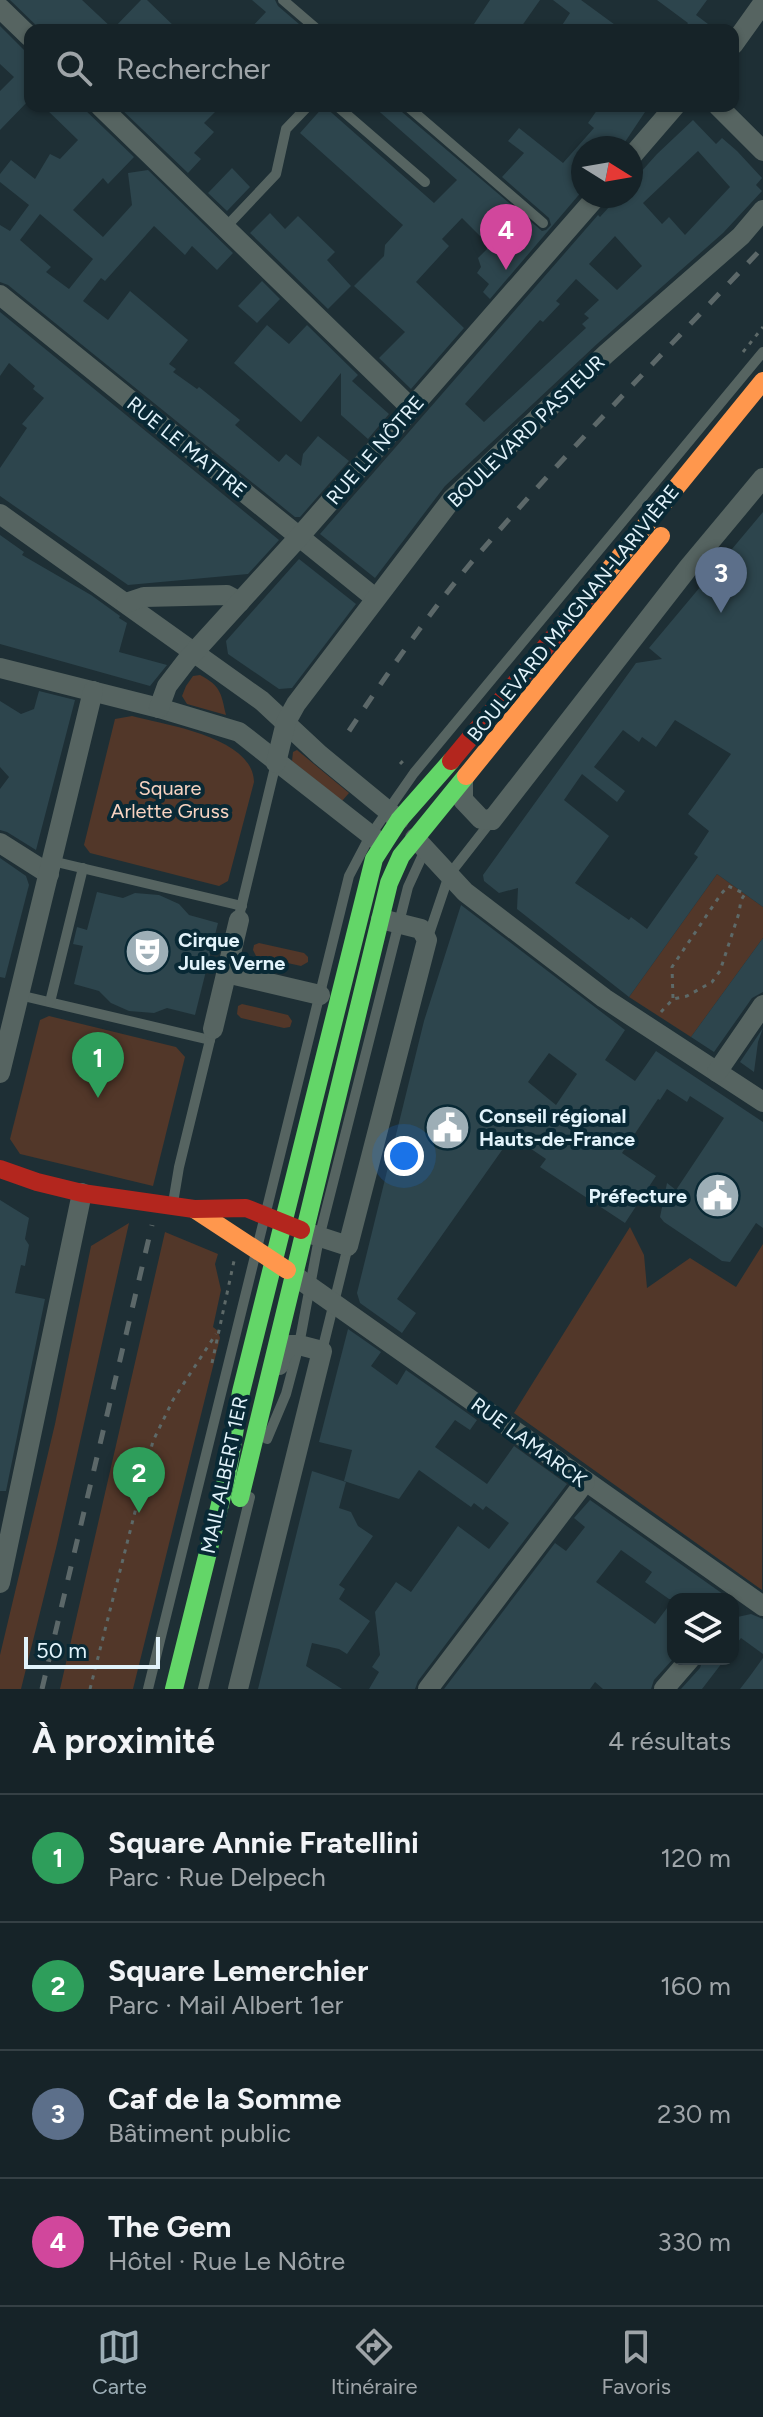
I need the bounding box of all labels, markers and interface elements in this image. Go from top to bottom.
search box [24,24,739,112]
icon: search [52,46,96,90]
text: Rechercher [116,50,270,87]
north arrow [571,136,643,208]
pin: 4 [480,204,532,270]
street label: BOULEVARD PASTEUR [443,350,609,512]
street label: RUE LE NÔTRE [321,390,429,510]
street label: RUE LE MATTRE [122,391,252,503]
street label: BOULEVARD MAIGNAN-LARIVIÈRE [462,480,684,746]
pin: 3 [695,547,747,613]
park label: Square Arlette Gruss [111,776,229,823]
theatre icon: Cirque Jules Verne [123,927,171,975]
place label: Cirque Jules Verne [178,928,285,975]
pin: 1 [72,1032,124,1098]
public building icon: Conseil régional Hauts-de-France [424,1104,472,1152]
place label: Conseil régional Hauts-de-France [479,1104,635,1151]
your location [384,1136,424,1176]
public building icon: Préfecture [694,1172,742,1220]
place label: Préfecture [589,1184,687,1208]
street label: RUE LAMARCK [467,1392,592,1492]
street label: MAIL ALBERT 1ER [196,1394,252,1556]
pin: 2 [113,1447,165,1513]
map controls [667,1593,739,1665]
button: layers [667,1593,739,1665]
scale bar [24,1633,160,1669]
text: 50 m [36,1637,87,1664]
text: À proximité [32,1721,215,1762]
text: 4 résultats [608,1725,731,1757]
text: Square Annie Fratellini [108,1824,419,1861]
text: 1 [53,1842,63,1874]
text: 120 m [661,1842,731,1874]
text: Parc · Rue Delpech [108,1861,326,1893]
text: Square Lemerchier [108,1952,368,1989]
text: 2 [50,1970,66,2002]
text: 160 m [660,1970,731,2002]
text: Parc · Mail Albert 1er [108,1989,343,2021]
text: Caf de la Somme [108,2080,341,2117]
text: 3 [51,2098,65,2130]
text: 230 m [657,2098,731,2130]
text: Bâtiment public [108,2117,291,2149]
text: The Gem [108,2208,231,2245]
text: 4 [50,2226,66,2258]
text: 330 m [657,2226,731,2258]
text: Hôtel · Rue Le Nôtre [108,2245,345,2277]
tab: Carte [92,2325,147,2400]
tab: Itinéraire [331,2325,418,2400]
tab: Favoris [601,2325,671,2400]

